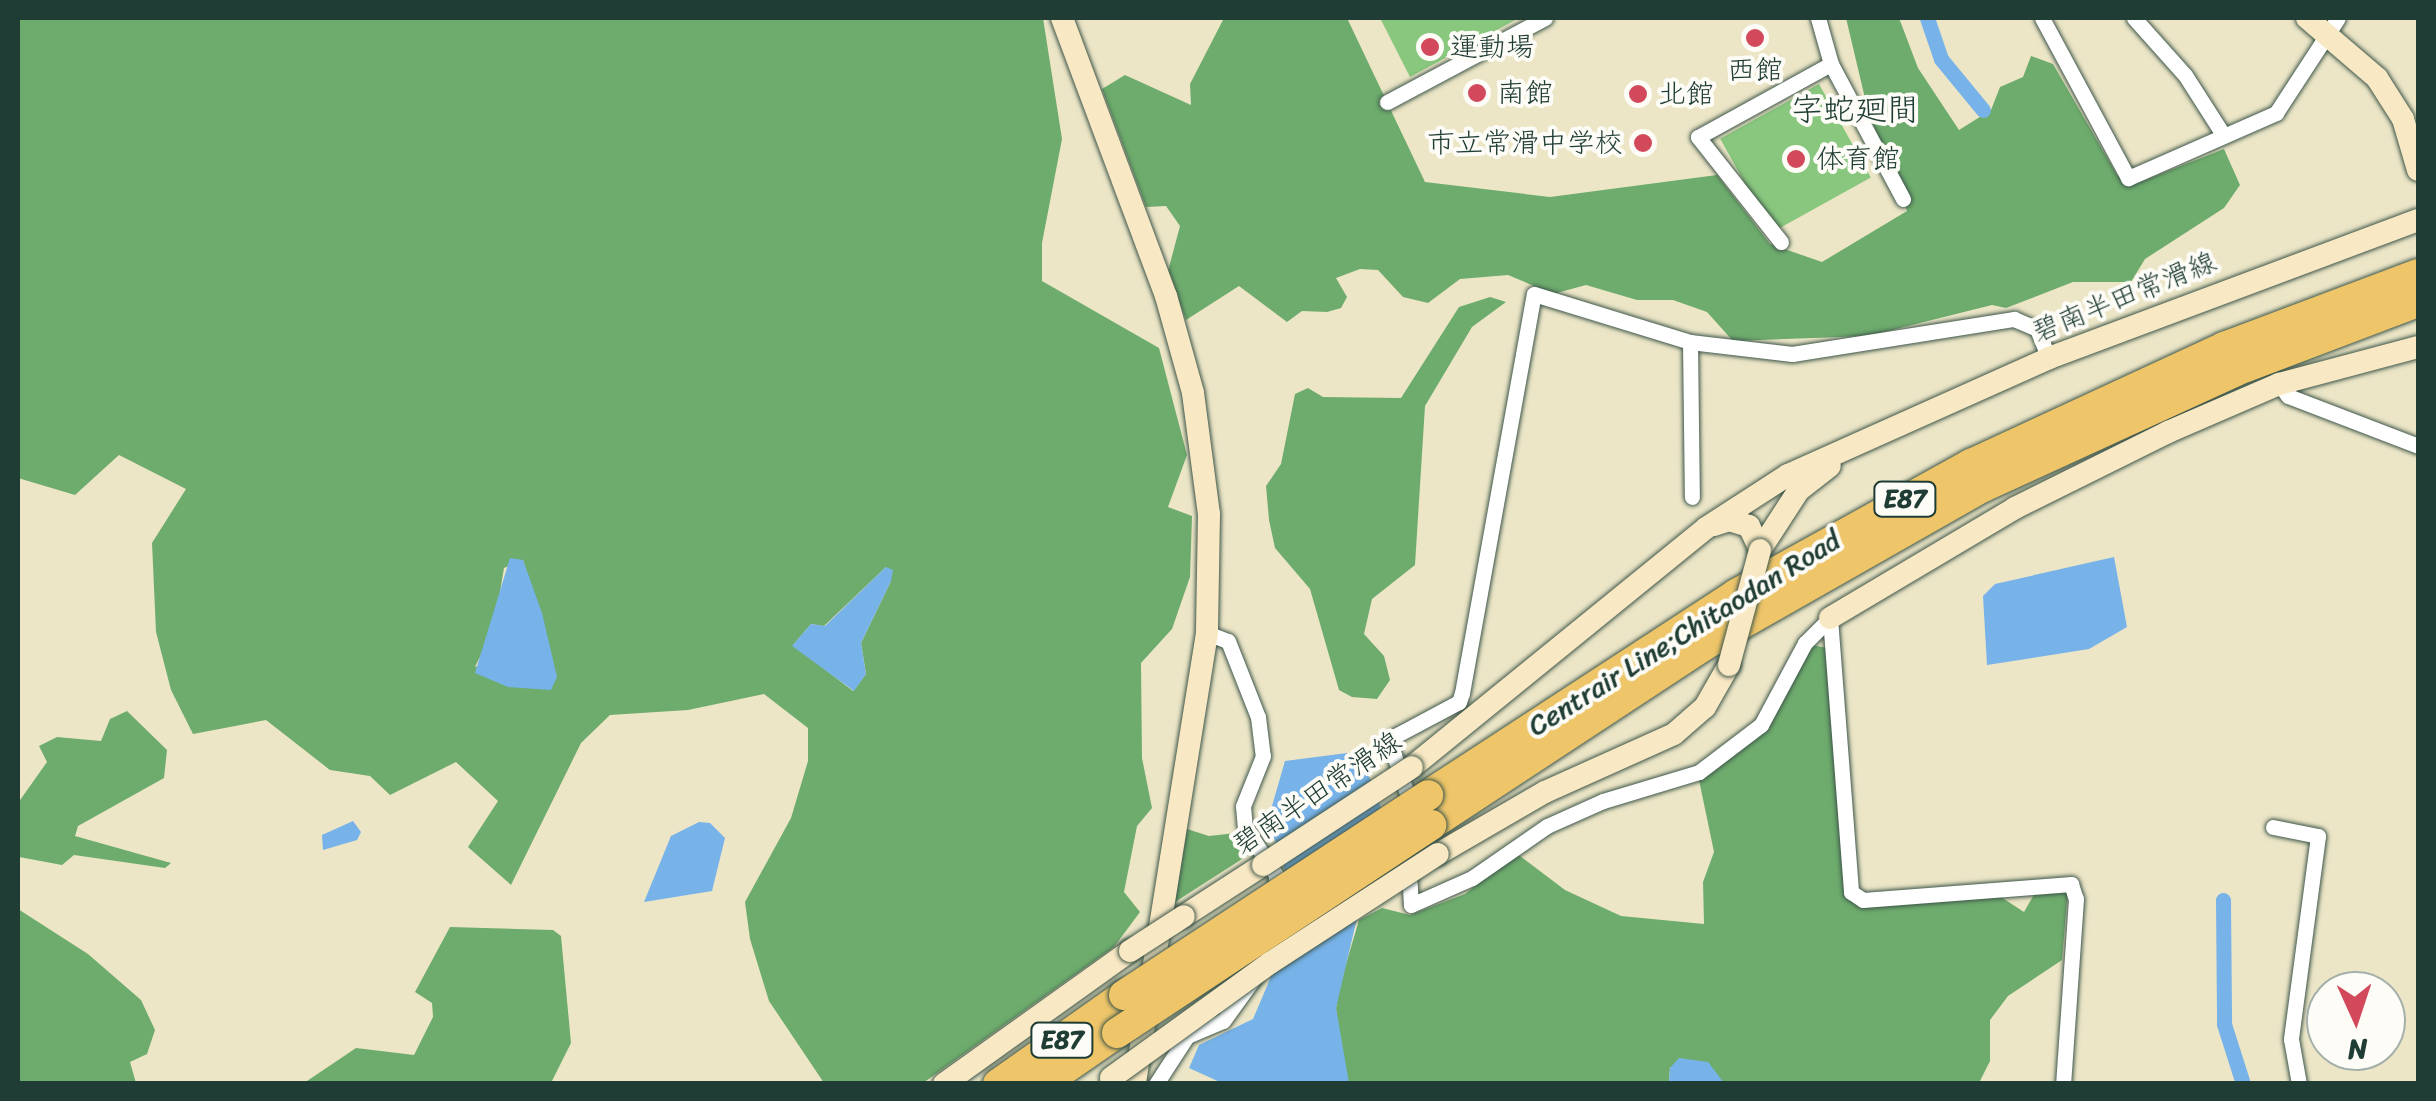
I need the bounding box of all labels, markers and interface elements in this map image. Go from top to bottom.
marker: 西館 [1744,27,1766,49]
place label: 運動場 [1450,30,1534,64]
marker: 運動場 [1419,36,1441,58]
place label: 西館 [1727,53,1783,87]
place label: 南館 [1497,76,1553,110]
place label: 北館 [1658,77,1714,111]
marker: 南館 [1466,82,1488,104]
marker: 北館 [1627,83,1649,105]
district label: 字蛇廻間 [1791,91,1919,129]
place label: 市立常滑中学校 [1427,126,1623,160]
marker: 市立常滑中学校 [1632,132,1654,154]
place label: 体育館 [1816,142,1900,176]
marker: 体育館 [1785,148,1807,170]
street label: 碧南半田常滑線 [2027,245,2221,349]
road number: E87 [1872,479,1938,519]
street label: Centrair Line;Chitaodan Road [1522,523,1846,743]
street label: 碧南半田常滑線 [1226,724,1408,862]
north arrow [2306,971,2406,1071]
road number: E87 [1030,1020,1094,1060]
text: N [2347,1024,2368,1074]

